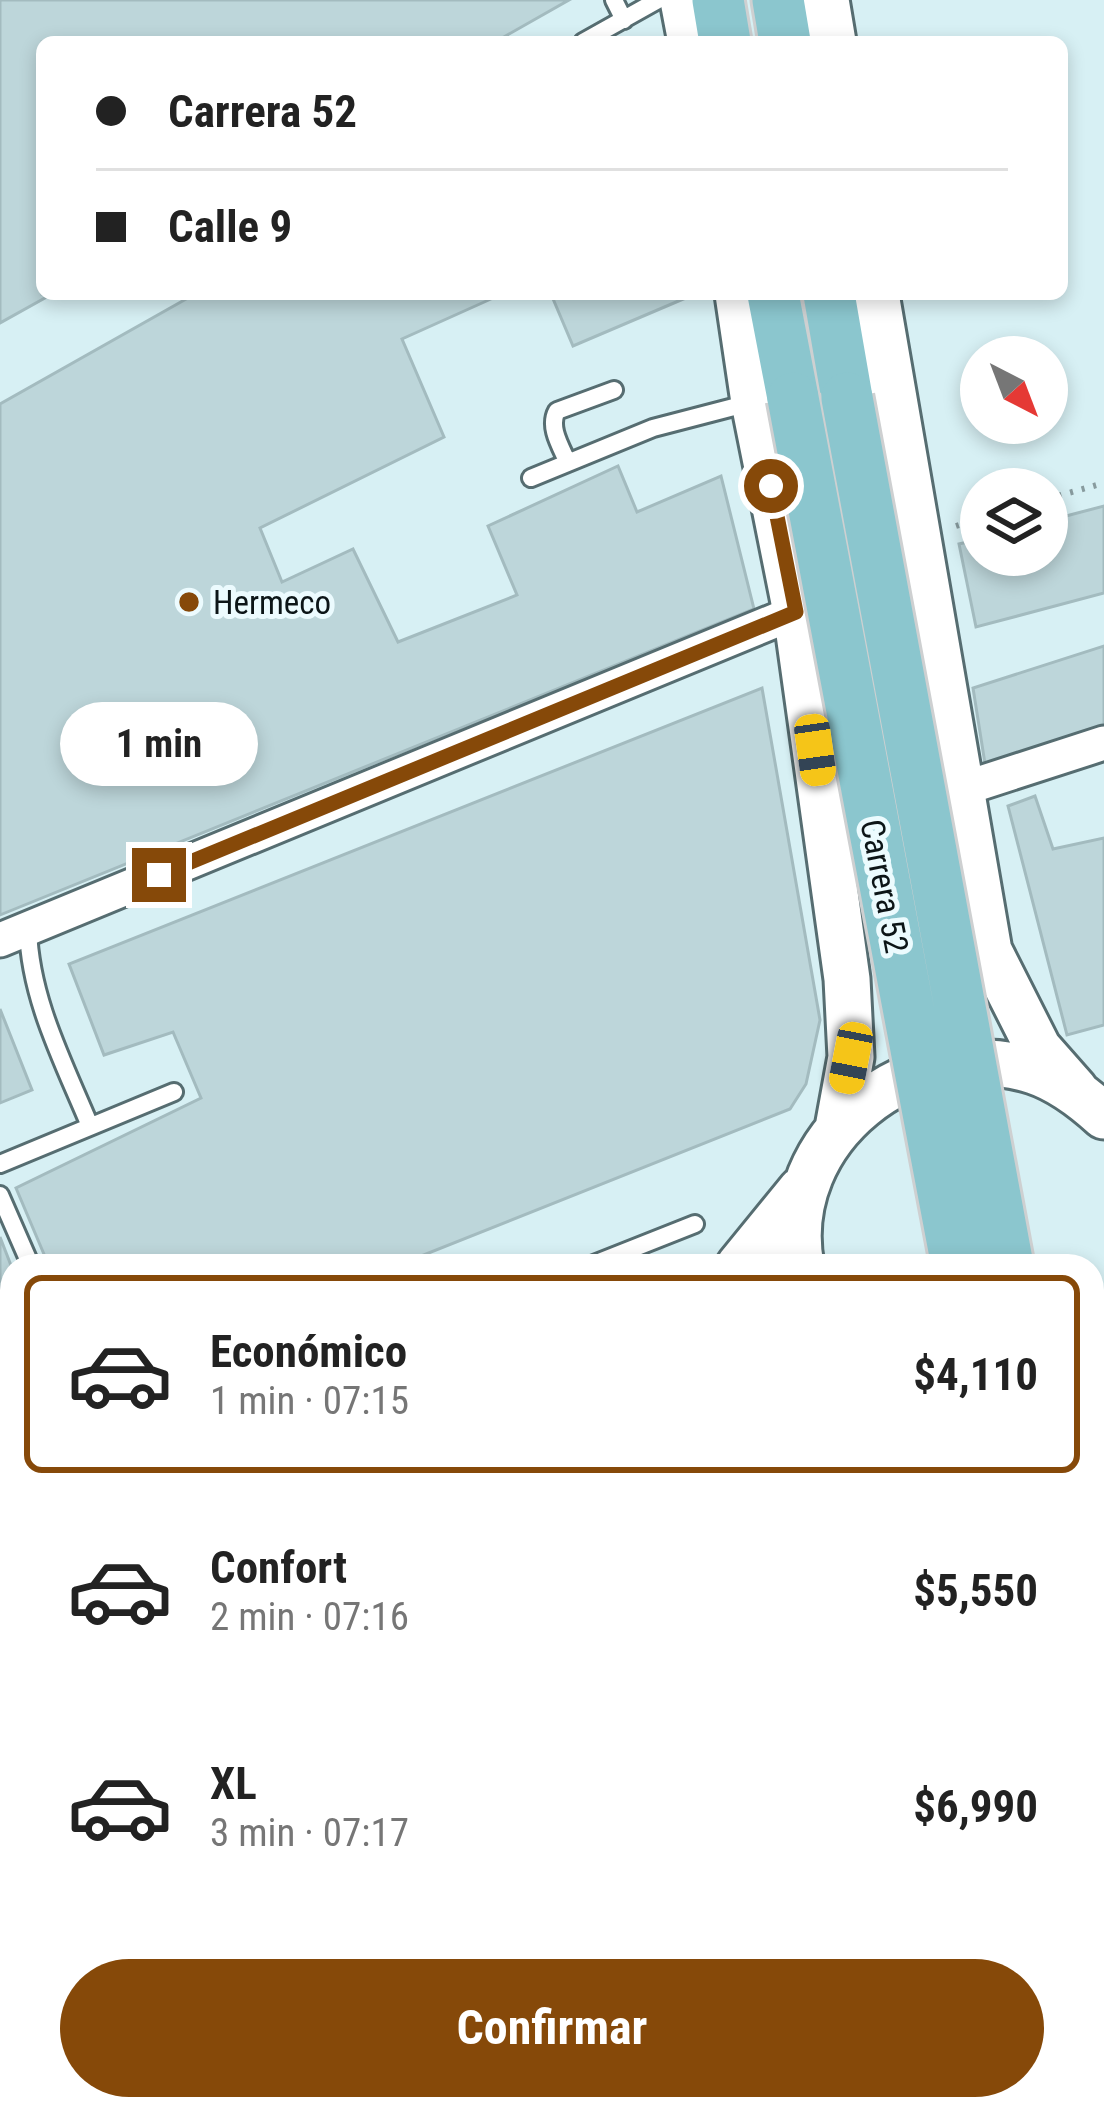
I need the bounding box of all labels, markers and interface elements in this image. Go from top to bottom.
text: Carrera 52 [168,85,357,138]
text: Calle 9 [168,200,292,253]
north arrow [960,336,1068,444]
map controls [960,336,1068,576]
route start [744,459,798,513]
button: layers [960,468,1068,576]
place label: Hermeco [213,583,331,622]
marker: Hermeco [176,589,202,615]
callout: 1 min [60,701,258,785]
car [792,712,838,788]
text: 1 min [116,721,202,767]
street label: Carrera 52 [852,816,917,956]
route end [132,848,186,902]
car [826,1019,876,1097]
icon: car [66,1320,174,1428]
text: Económico [210,1325,407,1378]
text: $4,110 [913,1348,1038,1401]
text: 1 min · 07:15 [210,1378,409,1424]
icon: car [66,1536,174,1644]
text: Confort [210,1541,347,1594]
text: $5,550 [913,1564,1038,1617]
text: 2 min · 07:16 [210,1594,409,1640]
icon: car [66,1752,174,1860]
text: XL [210,1757,257,1810]
text: $6,990 [913,1780,1038,1833]
text: 3 min · 07:17 [210,1810,409,1856]
button: Confirmar [60,1959,1044,2097]

